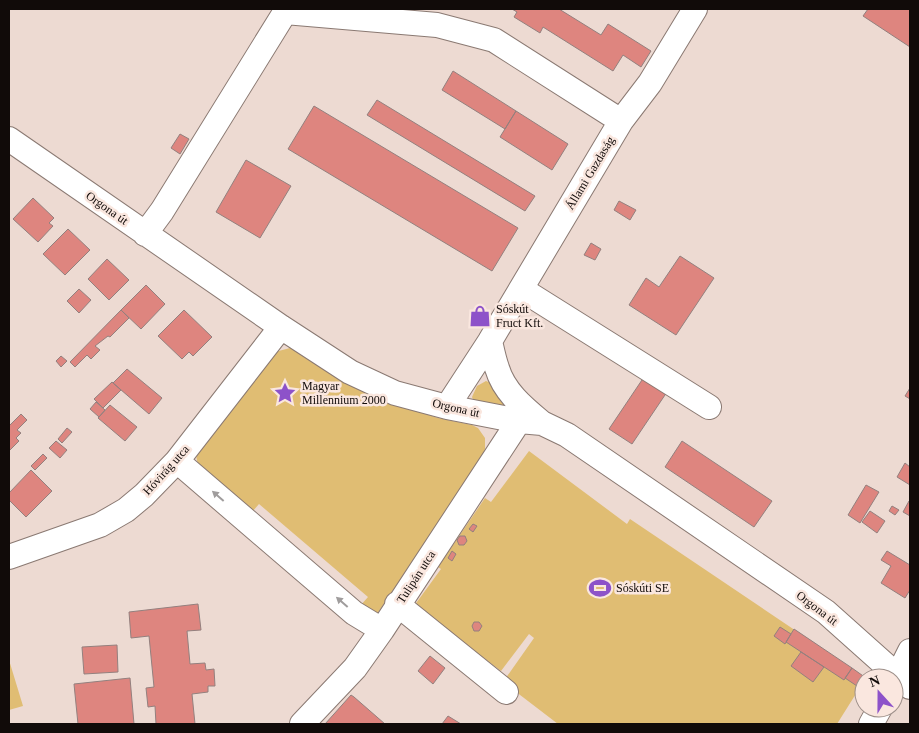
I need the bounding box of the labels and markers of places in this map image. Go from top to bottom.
place label: Sóskút Fruct Kft. [496,302,543,330]
shop icon: Sóskút Fruct Kft. [467,303,493,329]
place label: Magyar Millennium 2000 [302,379,386,407]
place icon: Magyar Millennium 2000 [272,380,298,406]
sports icon: Sóskúti SE [587,575,613,601]
place label: Sóskúti SE [616,581,669,595]

